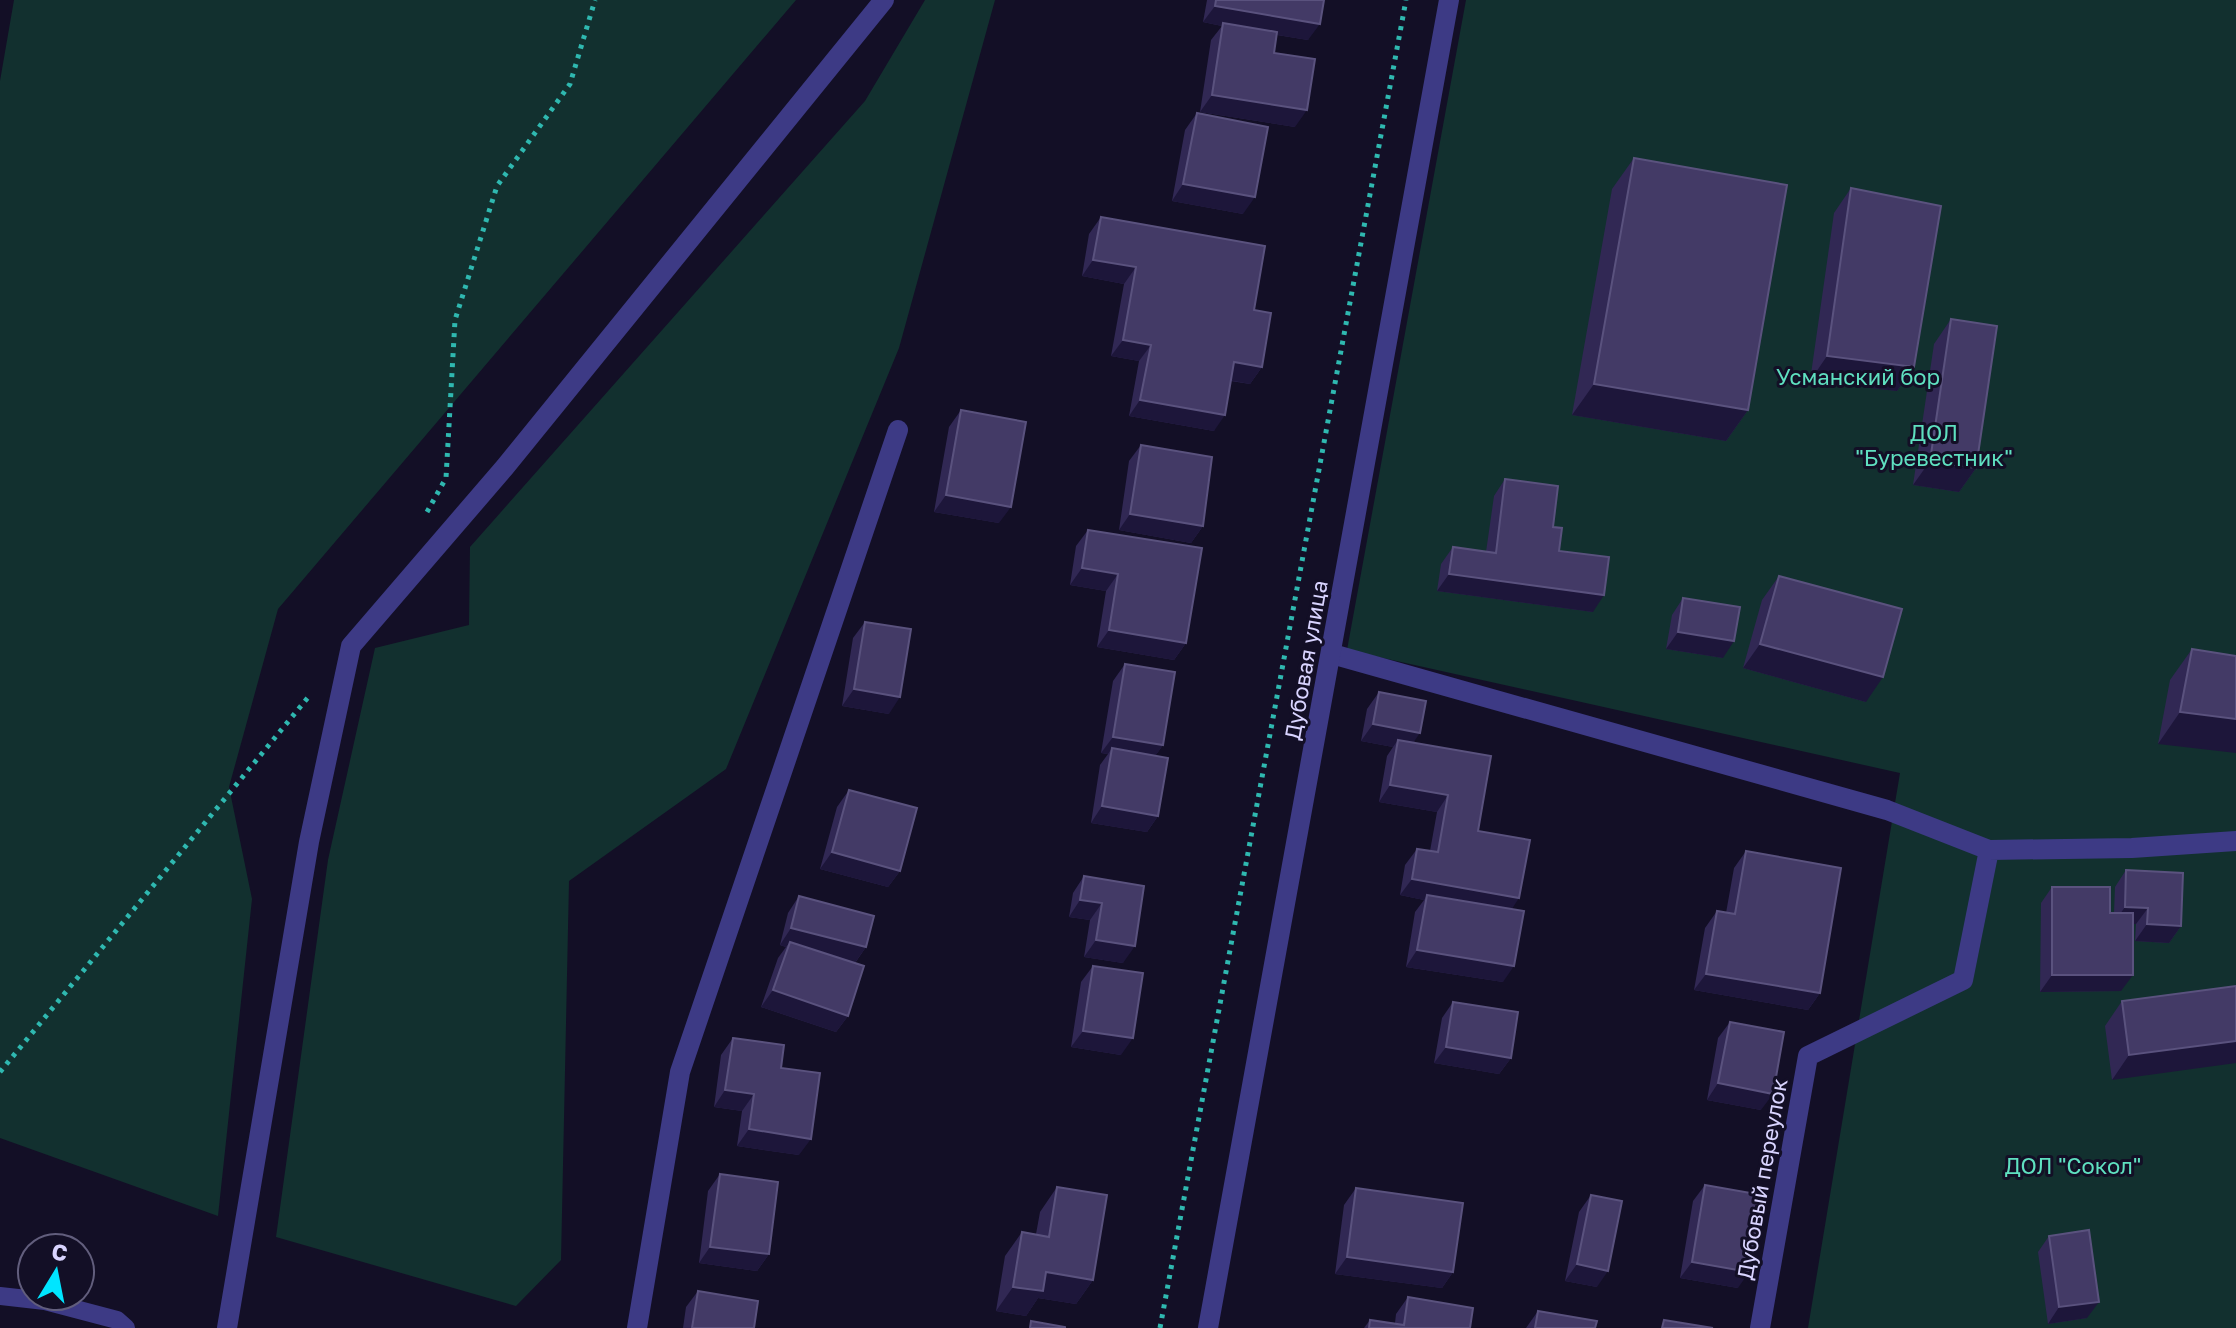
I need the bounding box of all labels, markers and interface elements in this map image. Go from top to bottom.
park label: Усманский бор [1776,363,1940,390]
park label: ДОЛ "Буревестник" [1855,419,2013,471]
street label: Дубовая улица [1278,578,1333,742]
street label: Дубовый переулок [1730,1076,1793,1282]
park label: ДОЛ "Сокол" [2005,1152,2141,1179]
north arrow [16,1232,96,1312]
text: С [50,1237,70,1266]

